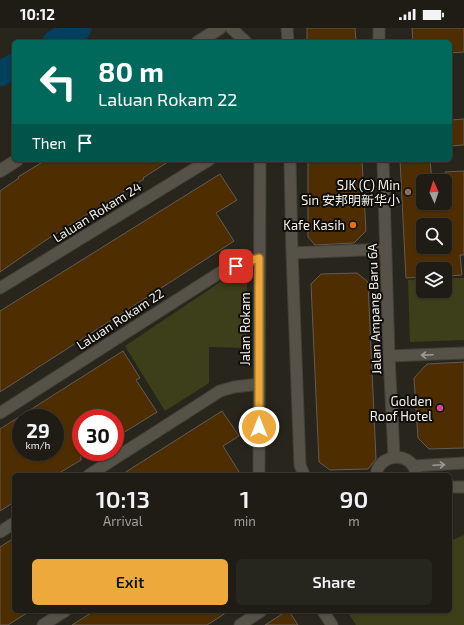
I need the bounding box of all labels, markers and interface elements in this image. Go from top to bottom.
text: 10:12 [20,5,55,23]
text: 80 m [98,54,164,88]
icon: left [32,56,84,108]
text: Laluan Rokam 22 [98,88,237,110]
icon: arrive [74,132,96,154]
text: Then [32,134,66,152]
north arrow [416,174,452,210]
map controls [416,174,452,298]
place label: SJK (C) Min Sin 安邦明新华小 [301,177,400,208]
street label: Laluan Rokam 24 [50,178,144,246]
marker: SJK (C) Min Sin 安邦明新华小 [403,187,413,197]
place label: Kafe Kasih [283,217,345,233]
button: search [416,218,452,254]
marker: Kafe Kasih [348,220,358,230]
street label: Jalan Ampang Baru 6A [364,243,384,375]
pin [219,249,253,283]
icon: arrive [225,255,247,277]
button: layers [416,262,452,298]
street label: Laluan Rokam 22 [73,285,167,353]
street label: Jalan Rokam [237,292,253,366]
one-way arrow [421,351,434,359]
place label: Golden Roof Hotel [370,393,432,424]
marker: Golden Roof Hotel [435,403,445,413]
position arrow [238,406,280,448]
speed limit sign: 30 [72,409,124,461]
text: 29 [26,418,50,442]
text: km/h [26,439,50,451]
one-way arrow [432,461,445,468]
text: 10:13 [96,484,150,513]
text: 1 [240,484,250,513]
text: 90 [340,484,368,513]
text: Arrival [103,513,143,529]
text: min [234,513,256,529]
text: m [348,513,360,529]
button: Exit [32,559,228,605]
button: Share [236,559,432,605]

